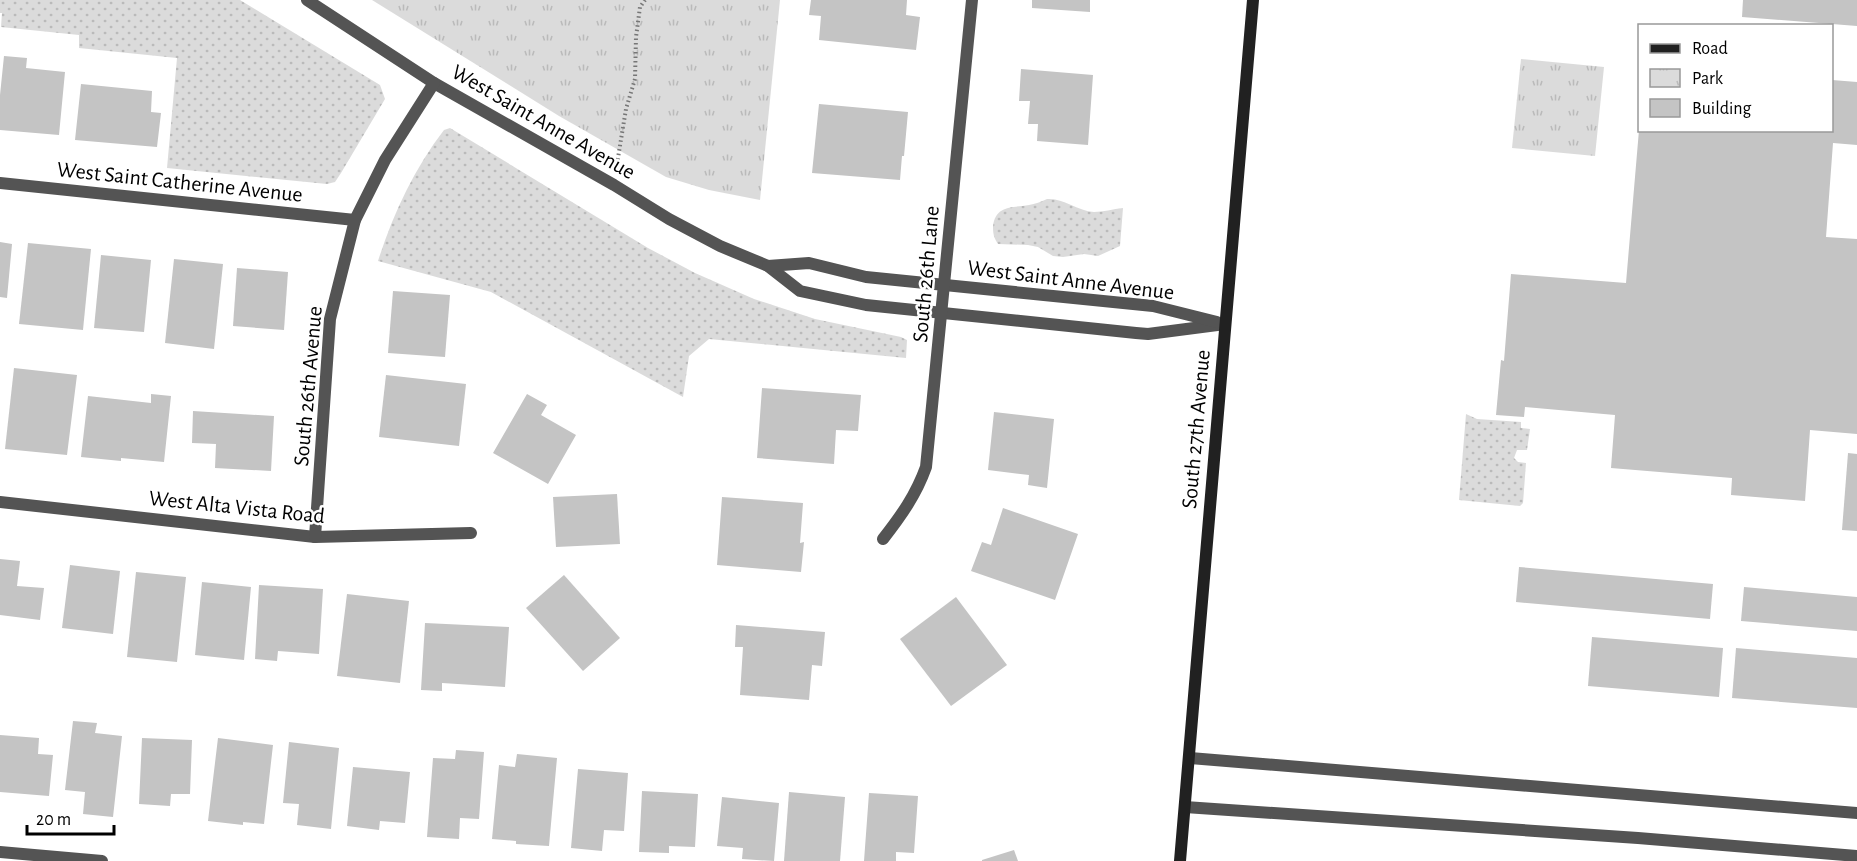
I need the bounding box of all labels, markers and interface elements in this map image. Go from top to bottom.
legend [1638,24,1833,132]
text: Road [1692,40,1728,58]
street label: West Saint Anne Avenue [448,60,639,183]
text: Park [1692,70,1724,88]
text: Building [1692,100,1752,118]
street label: West Saint Catherine Avenue [56,158,304,206]
street label: South 26th Lane [909,205,943,343]
street label: West Saint Anne Avenue [966,256,1175,304]
street label: South 26th Avenue [290,305,326,467]
street label: South 27th Avenue [1178,349,1214,509]
street label: West Alta Vista Road [148,487,326,527]
scale bar [27,798,114,836]
text: 20 m [36,811,71,829]

